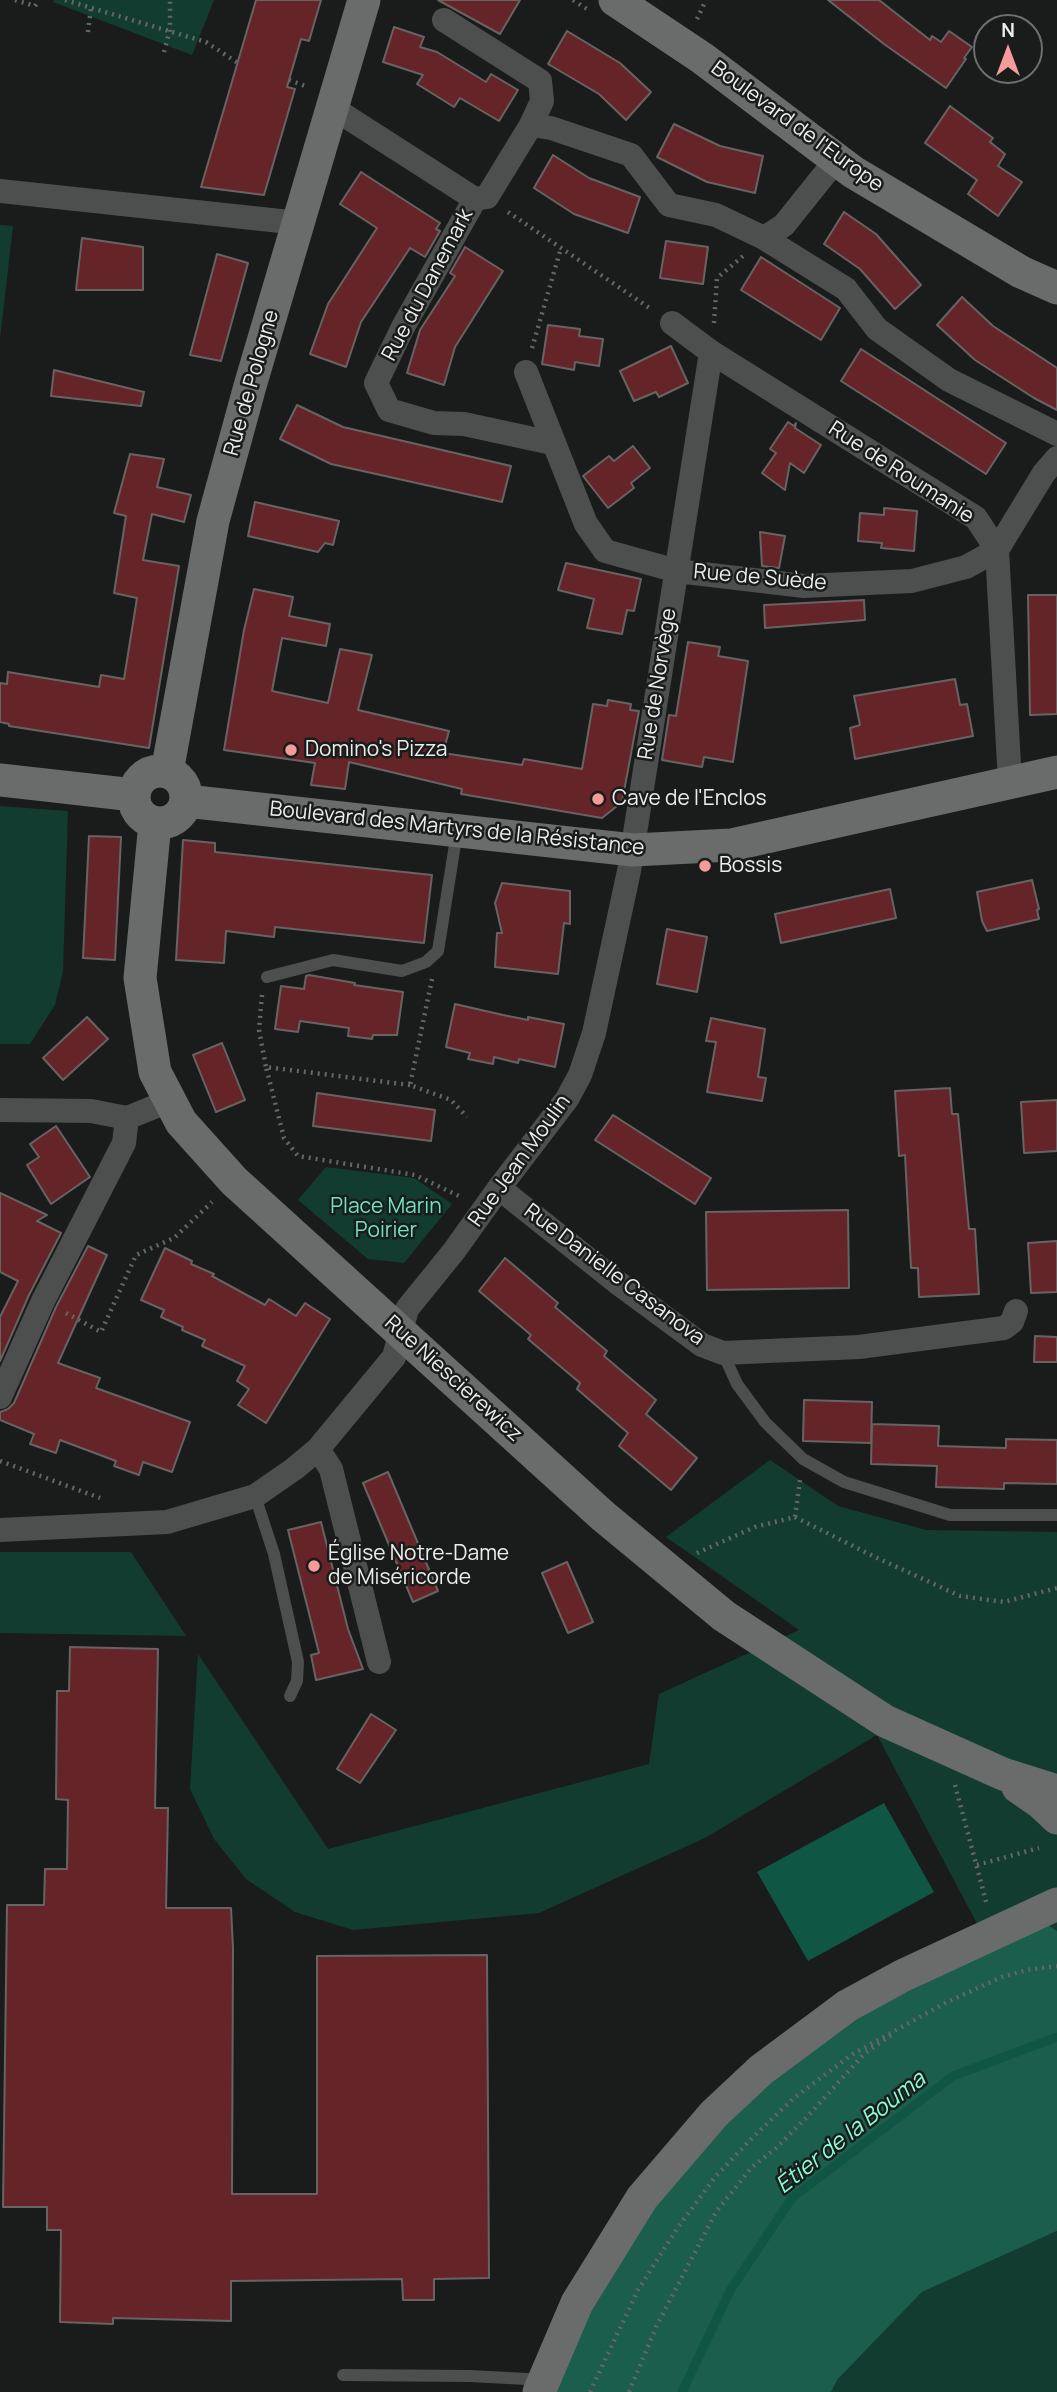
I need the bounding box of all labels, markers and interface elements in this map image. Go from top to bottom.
north arrow [973,14,1043,84]
text: N [1001,17,1015,43]
street label: Boulevard de l'Europe [706,56,888,198]
street label: Rue du Danemark [377,205,479,365]
street label: Rue de Pologne [219,307,285,459]
street label: Rue de Roumanie [824,417,978,529]
street label: Rue de Suède [692,560,828,596]
street label: Rue de Norvège [634,606,682,762]
place label: Domino's Pizza [305,737,447,763]
marker: Domino's Pizza [283,742,299,758]
place label: Cave de l'Enclos [612,786,767,812]
marker: Cave de l'Enclos [590,791,606,807]
street label: Boulevard des Martyrs de la Résistance [268,797,646,861]
place label: Bossis [719,853,782,879]
marker: Bossis [697,858,713,874]
street label: Rue Jean Moulin [464,1090,576,1232]
park label: Place Marin Poirier [330,1194,442,1244]
street label: Rue Danielle Casanova [519,1199,709,1351]
street label: Rue Niescierewicz [379,1311,527,1447]
place label: Église Notre-Dame de Miséricorde [328,1541,509,1591]
marker: Église Notre-Dame de Miséricorde [306,1558,322,1574]
water label: Étier de la Bouma [771,2066,931,2200]

